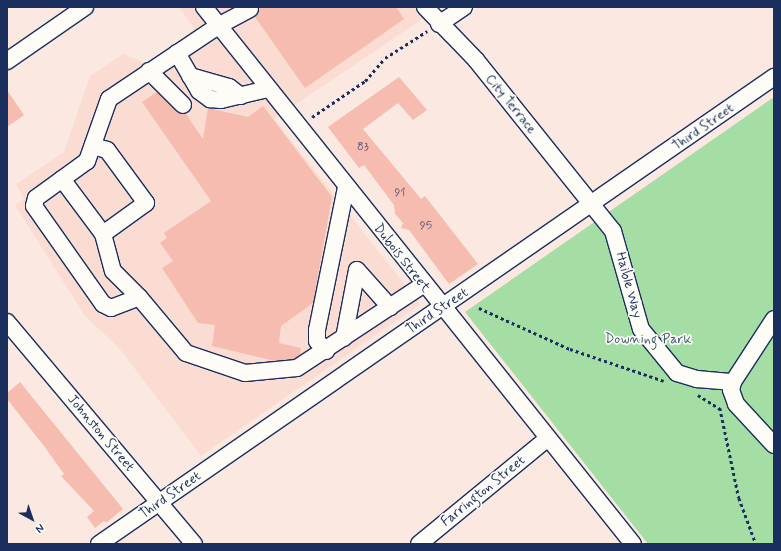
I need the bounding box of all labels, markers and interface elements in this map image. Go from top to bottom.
street label: City Terrace [482,71,540,137]
street label: Third Street [668,99,738,155]
house number: 83 [357,141,369,155]
house number: 91 [394,187,406,201]
street label: Dubois Street [370,220,434,296]
house number: 95 [420,220,432,234]
street label: Haible Way [612,250,646,320]
street label: Third Street [402,283,472,339]
park label: Downing Park [606,331,690,347]
street label: Johnston Street [63,390,139,476]
street label: Farrington Street [437,451,529,531]
street label: Third Street [135,467,205,523]
north arrow [12,499,52,539]
text: N [32,520,47,536]

